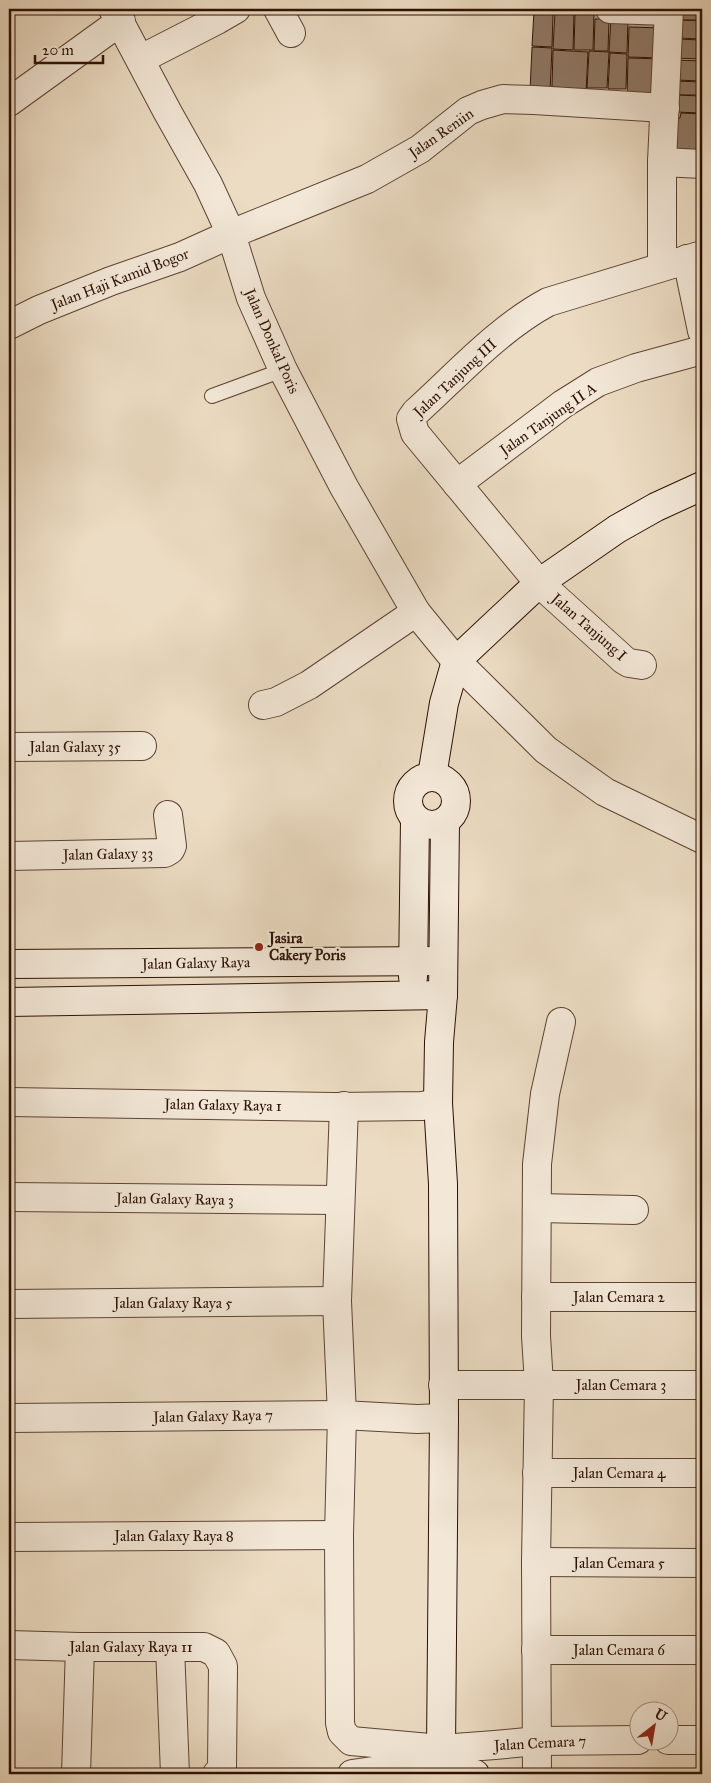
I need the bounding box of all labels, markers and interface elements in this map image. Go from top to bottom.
scale bar [35,32,102,64]
text: 20 m [42,41,74,59]
street label: Jalan Reniin [403,104,477,164]
street label: Jalan Haji Kamid Bogor [47,244,192,315]
street label: Jalan Donkal Poris [239,284,303,397]
street label: Jalan Tanjung III [408,335,501,423]
street label: Jalan Tanjung II A [495,379,600,461]
street label: Jalan Tanjung I [545,588,630,665]
street label: Jalan Galaxy 35 [27,738,121,757]
street label: Jalan Galaxy 33 [61,844,153,865]
place label: Jasira Cakery Poris [267,929,346,965]
marker: Jasira Cakery Poris [253,941,265,953]
street label: Jalan Galaxy Raya [140,953,251,974]
street label: Jalan Galaxy Raya 1 [162,1095,282,1116]
street label: Jalan Galaxy Raya 3 [114,1189,234,1210]
street label: Jalan Cemara 2 [571,1288,665,1307]
street label: Jalan Galaxy Raya 5 [112,1294,232,1313]
street label: Jalan Cemara 3 [574,1376,666,1395]
street label: Jalan Galaxy Raya 7 [151,1406,273,1427]
street label: Jalan Cemara 4 [571,1464,666,1483]
street label: Jalan Galaxy Raya 8 [112,1527,234,1546]
street label: Jalan Cemara 5 [571,1554,665,1573]
street label: Jalan Galaxy Raya 11 [67,1638,193,1657]
street label: Jalan Cemara 6 [571,1641,666,1660]
north arrow [628,1700,678,1750]
text: U [651,1705,670,1726]
street label: Jalan Cemara 7 [491,1732,587,1756]

